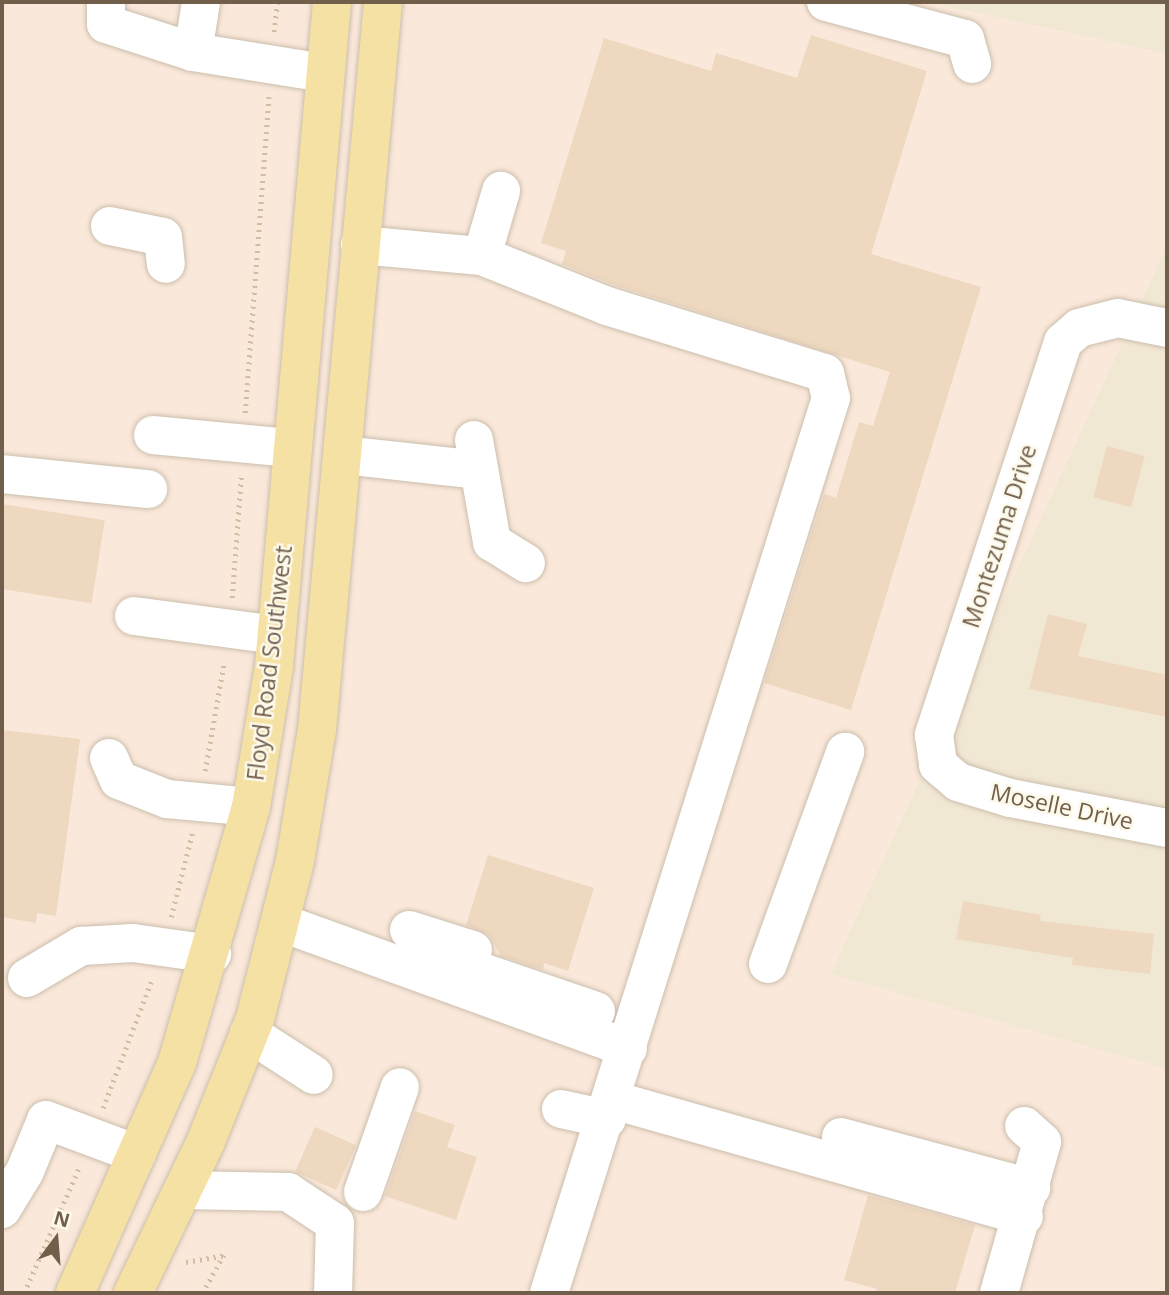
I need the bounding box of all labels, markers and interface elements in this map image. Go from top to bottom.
street label: Montezuma Drive [956,441,1042,631]
street label: Floyd Road Southwest [241,544,297,782]
street label: Moselle Drive [988,777,1136,835]
north arrow [21,1204,91,1274]
text: N [51,1204,73,1233]

